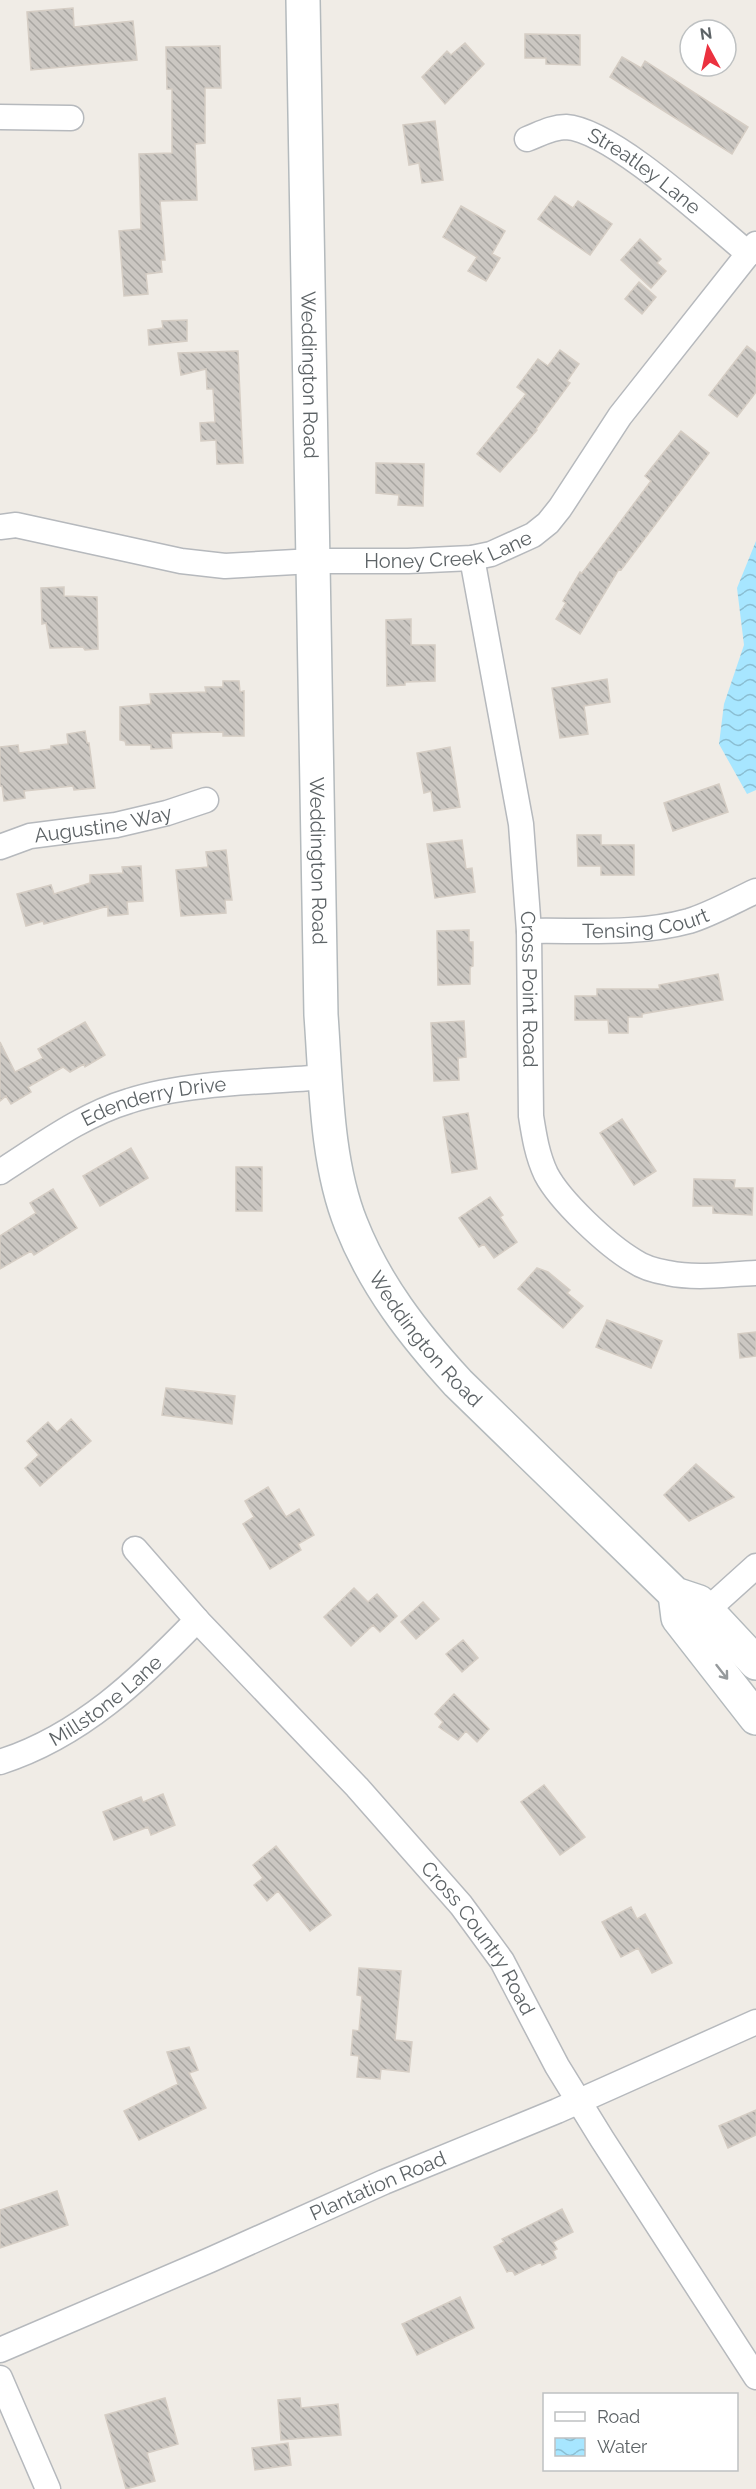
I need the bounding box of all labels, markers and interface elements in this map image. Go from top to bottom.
north arrow [678,18,738,78]
text: N [699,23,713,44]
street label: Streatley Lane [584,123,706,220]
street label: Weddington Road [296,291,323,459]
street label: Honey Creek Lane [364,525,536,573]
street label: Weddington Road [305,777,332,945]
street label: Augustine Way [33,800,174,847]
street label: Tensing Court [582,903,713,943]
street label: Cross Point Road [516,910,542,1068]
street label: Edenderry Drive [77,1072,227,1131]
street label: Weddington Road [364,1266,487,1412]
street label: Millstone Lane [45,1650,167,1751]
one-way arrow [716,1664,729,1680]
street label: Cross Country Road [416,1856,540,2019]
street label: Plantation Road [306,2146,449,2226]
legend [543,2393,738,2471]
text: Road [597,2406,640,2427]
text: Water [597,2436,648,2457]

